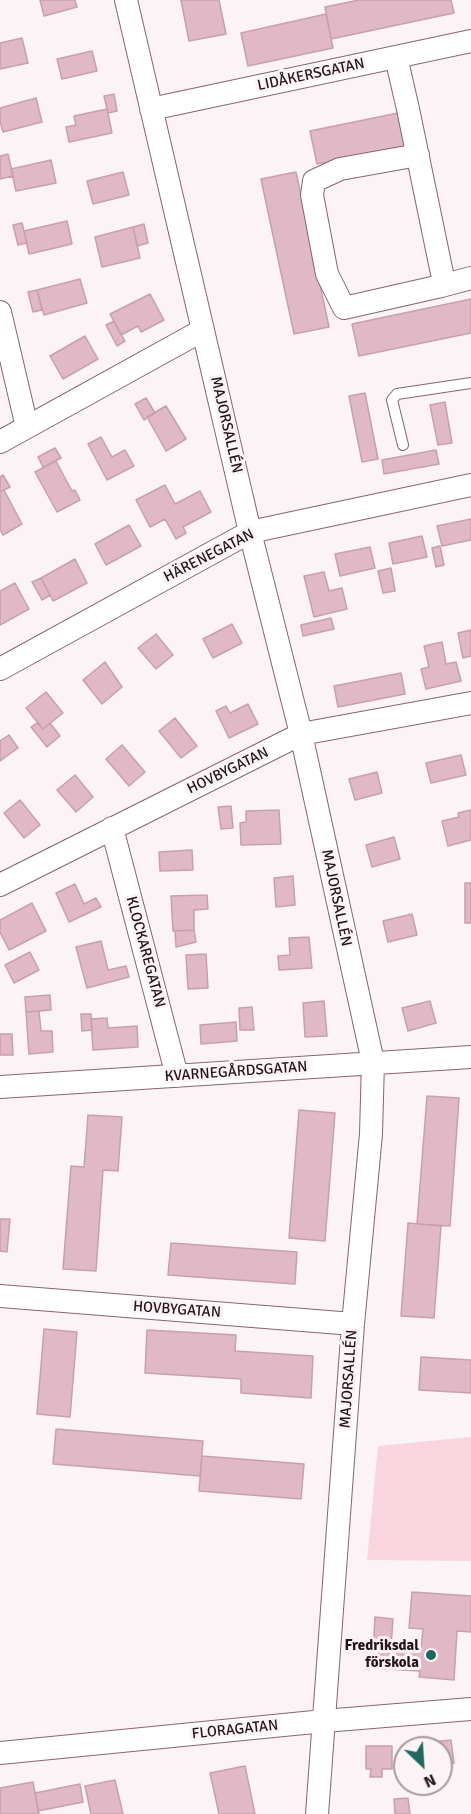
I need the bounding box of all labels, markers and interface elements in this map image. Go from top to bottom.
street label: LIDÅKERSGATAN [256,55,366,95]
street label: MAJORSALLÉN [206,375,246,475]
street label: HÄRENEGATAN [161,525,257,587]
street label: HOVBYGATAN [184,744,272,798]
street label: MAJORSALLÉN [317,848,355,948]
street label: KLOCKAREGATAN [121,894,169,1010]
street label: KVARNEGÅRDSGATAN [164,1058,308,1086]
street label: HOVBYGATAN [132,1298,222,1322]
street label: MAJORSALLÉN [337,1329,361,1429]
place label: Fredriksdal förskola [344,1637,419,1672]
marker: Fredriksdal förskola [424,1648,438,1662]
street label: FLORAGATAN [191,1717,279,1743]
north arrow [393,1736,453,1796]
text: N [420,1769,439,1792]

